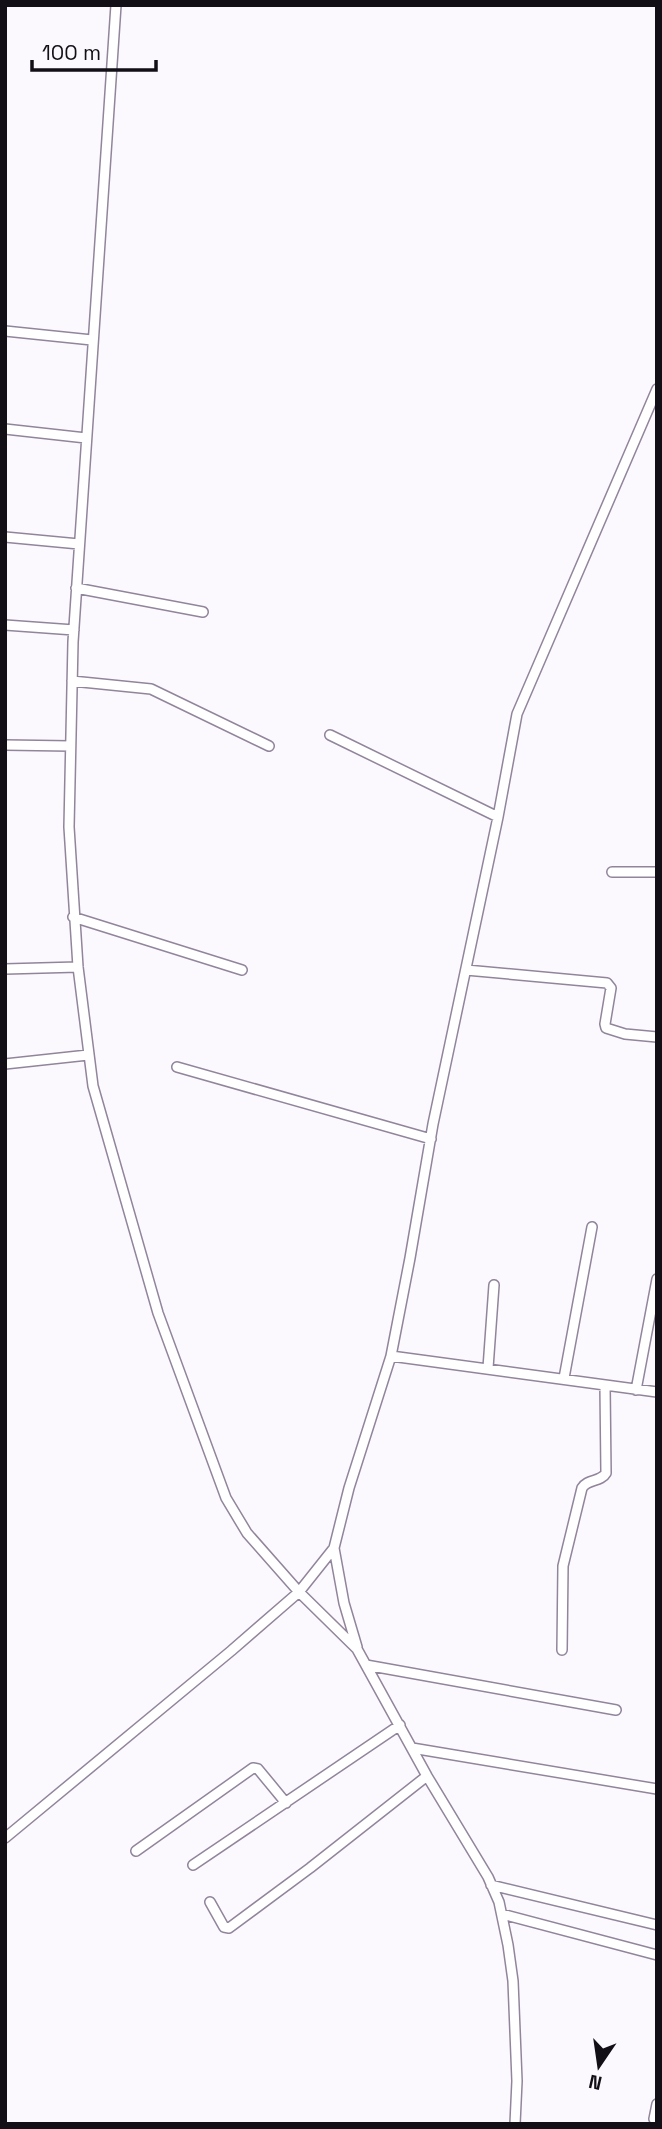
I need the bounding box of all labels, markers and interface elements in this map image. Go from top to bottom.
scale bar [32,28,156,72]
text: 100 m [42,39,101,66]
north arrow [564,2031,634,2101]
text: N [586,2068,604,2096]

